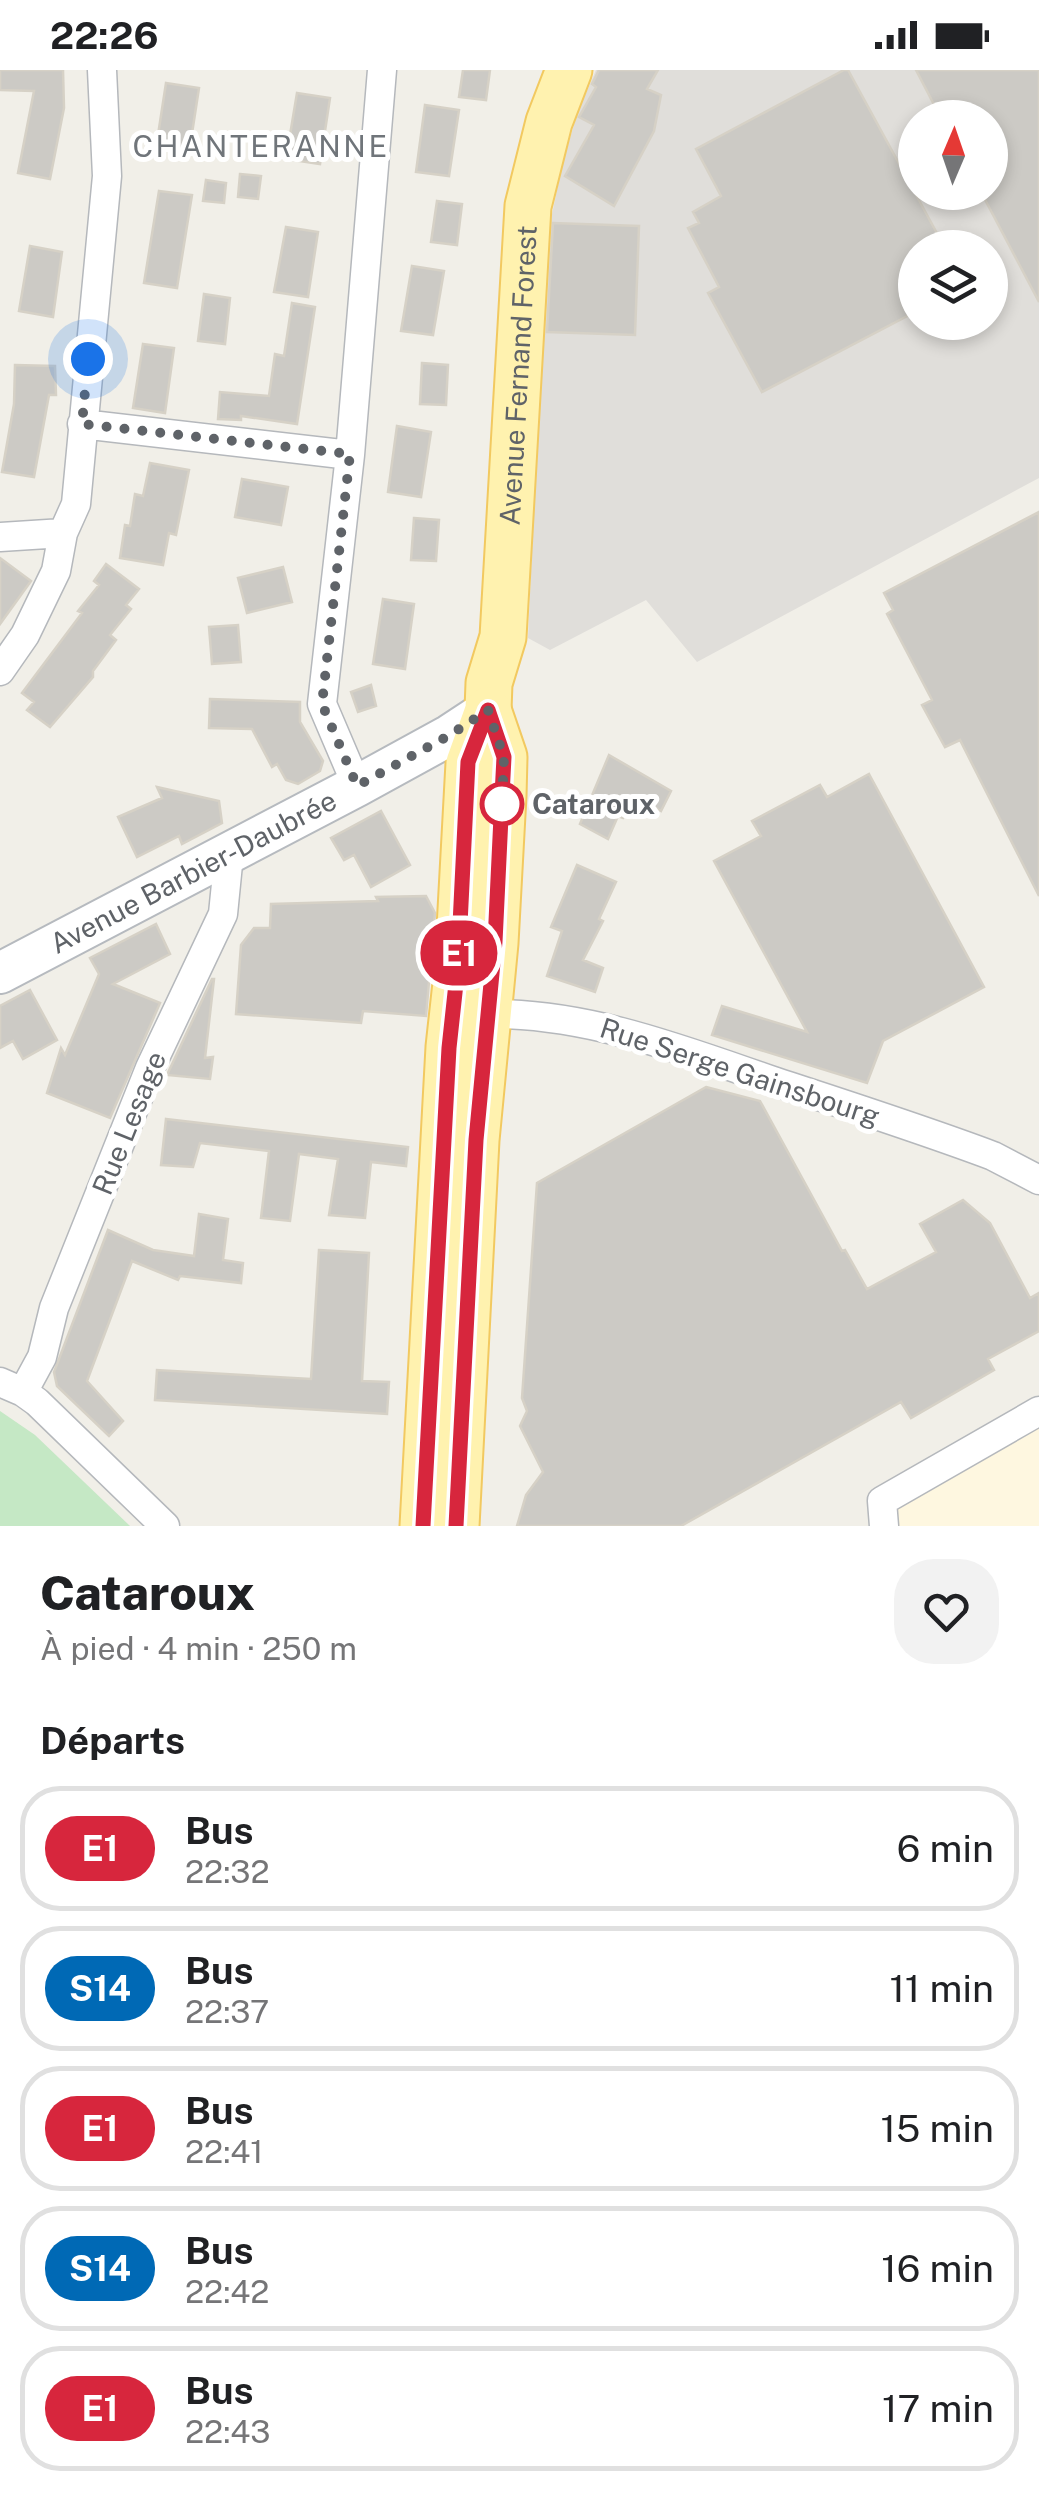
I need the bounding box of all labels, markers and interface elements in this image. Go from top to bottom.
text: 22:26 [50,13,159,58]
north arrow [898,100,1008,210]
map controls [898,100,1008,340]
district label: CHANTERANNE [132,128,390,164]
street label: Avenue Fernand Forest [493,224,543,526]
button: layers [898,230,1008,340]
your location [63,334,113,384]
street label: Avenue Barbier-Daubrée [44,783,342,960]
marker: Cataroux [481,783,523,825]
place label: Cataroux [532,787,655,820]
line badge: E1 [414,920,504,986]
text: E1 [440,933,478,974]
street label: Rue Serge Gainsbourg [596,1011,884,1132]
street label: Rue Lesage [85,1046,172,1199]
button: heart [894,1559,999,1664]
text: Cataroux [40,1564,255,1621]
text: À pied · 4 min · 250 m [40,1630,357,1667]
text: Départs [40,1718,185,1763]
text: Bus [185,1808,254,1853]
text: 6 min [897,1826,994,1871]
text: E1 [81,1828,119,1869]
text: 22:32 [185,1853,270,1890]
text: Bus [185,1948,254,1993]
text: 11 min [889,1966,994,2011]
text: S14 [69,1968,131,2009]
text: 22:37 [185,1993,269,2030]
text: Bus [185,2088,254,2133]
text: 15 min [881,2106,994,2151]
text: E1 [81,2108,119,2149]
text: 22:41 [185,2133,263,2170]
text: Bus [185,2228,254,2273]
text: 16 min [881,2246,994,2291]
text: S14 [69,2248,131,2289]
text: 22:42 [185,2273,269,2310]
text: Bus [185,2368,254,2413]
text: 17 min [882,2386,994,2431]
text: E1 [81,2388,119,2429]
text: 22:43 [185,2413,270,2450]

